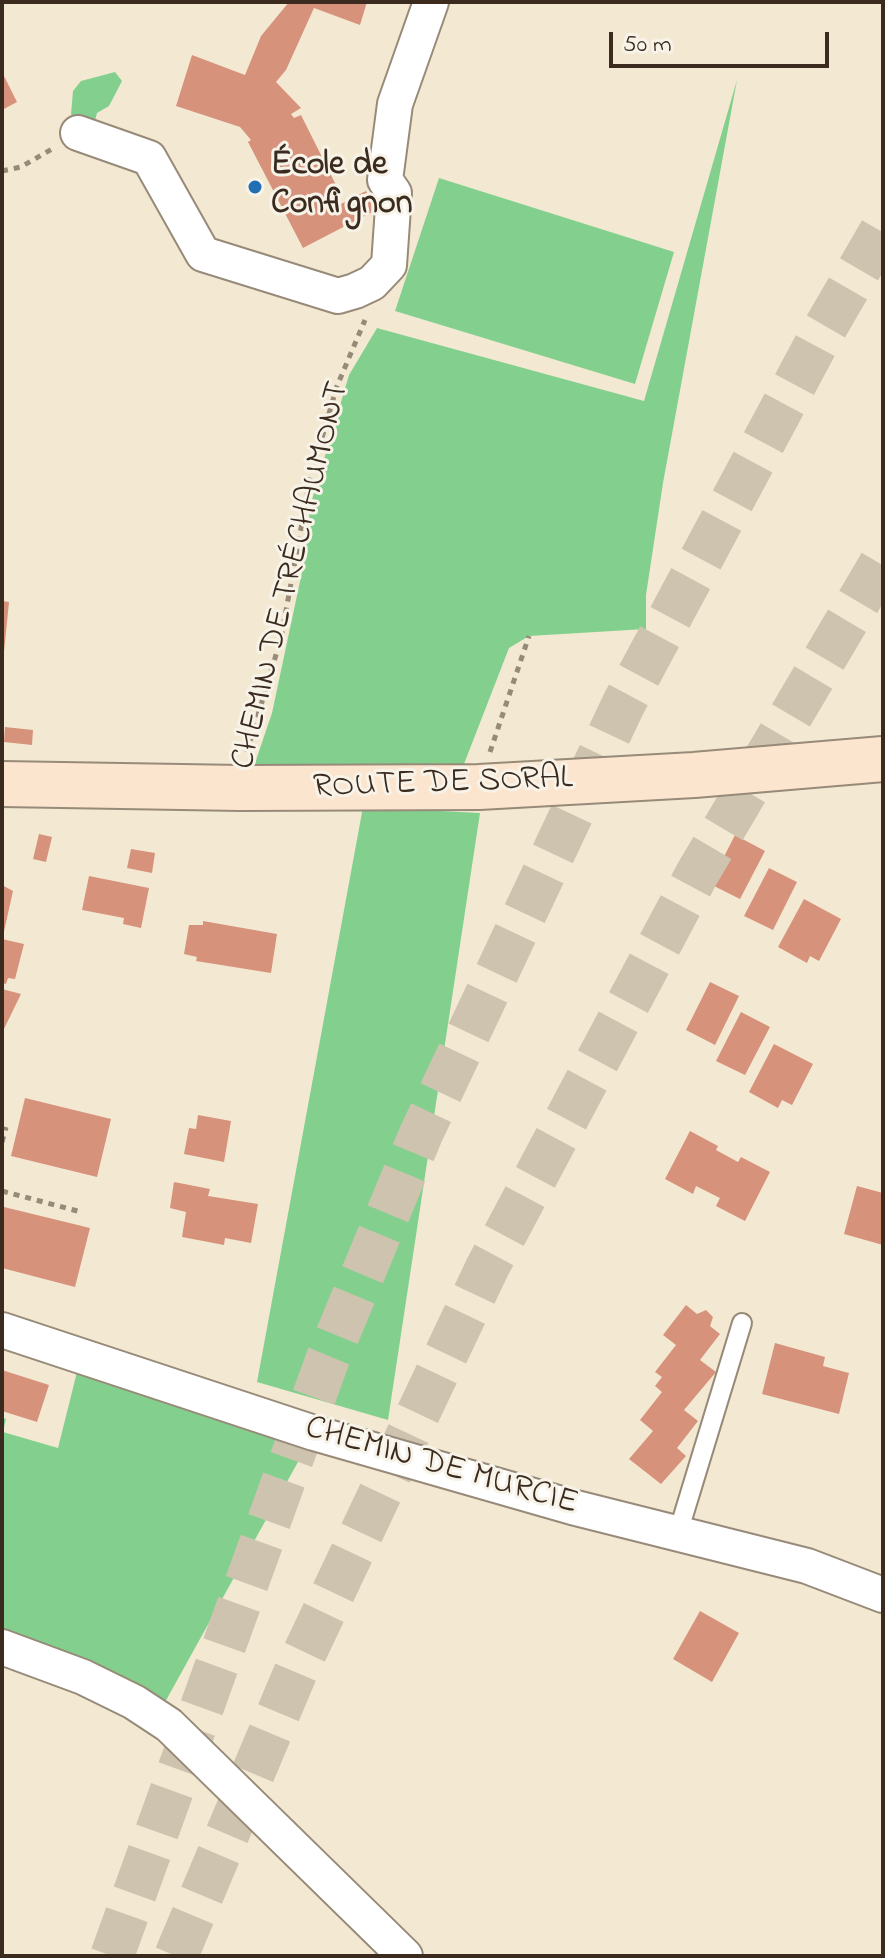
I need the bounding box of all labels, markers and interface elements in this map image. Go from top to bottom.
scale bar [613,16,833,66]
text: 50 m [623,28,672,63]
place label: École de Confignon [271,147,413,226]
marker: École de Confignon [246,178,264,196]
street label: CHEMIN DE TRÉCHAUMONT [225,378,361,774]
street label: ROUTE DE SORAL [312,760,574,810]
street label: CHEMIN DE MURCIE [300,1410,582,1526]

